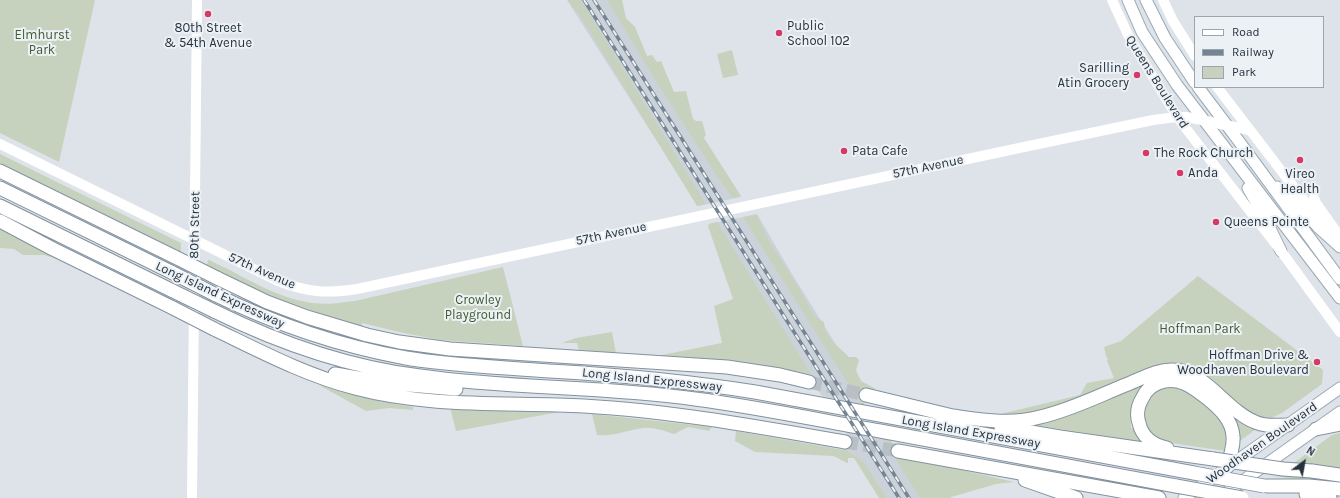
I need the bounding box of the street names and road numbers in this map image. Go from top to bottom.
street label: Queens Boulevard [1122,33,1192,131]
street label: 57th Avenue [891,152,965,182]
street label: 80th Street [187,191,203,259]
street label: 57th Avenue [574,219,648,249]
street label: 57th Avenue [226,249,298,293]
street label: Long Island Expressway [153,258,287,332]
street label: Long Island Expressway [581,365,723,395]
street label: Woodhaven Boulevard [1204,399,1320,487]
street label: Long Island Expressway [900,412,1042,452]

